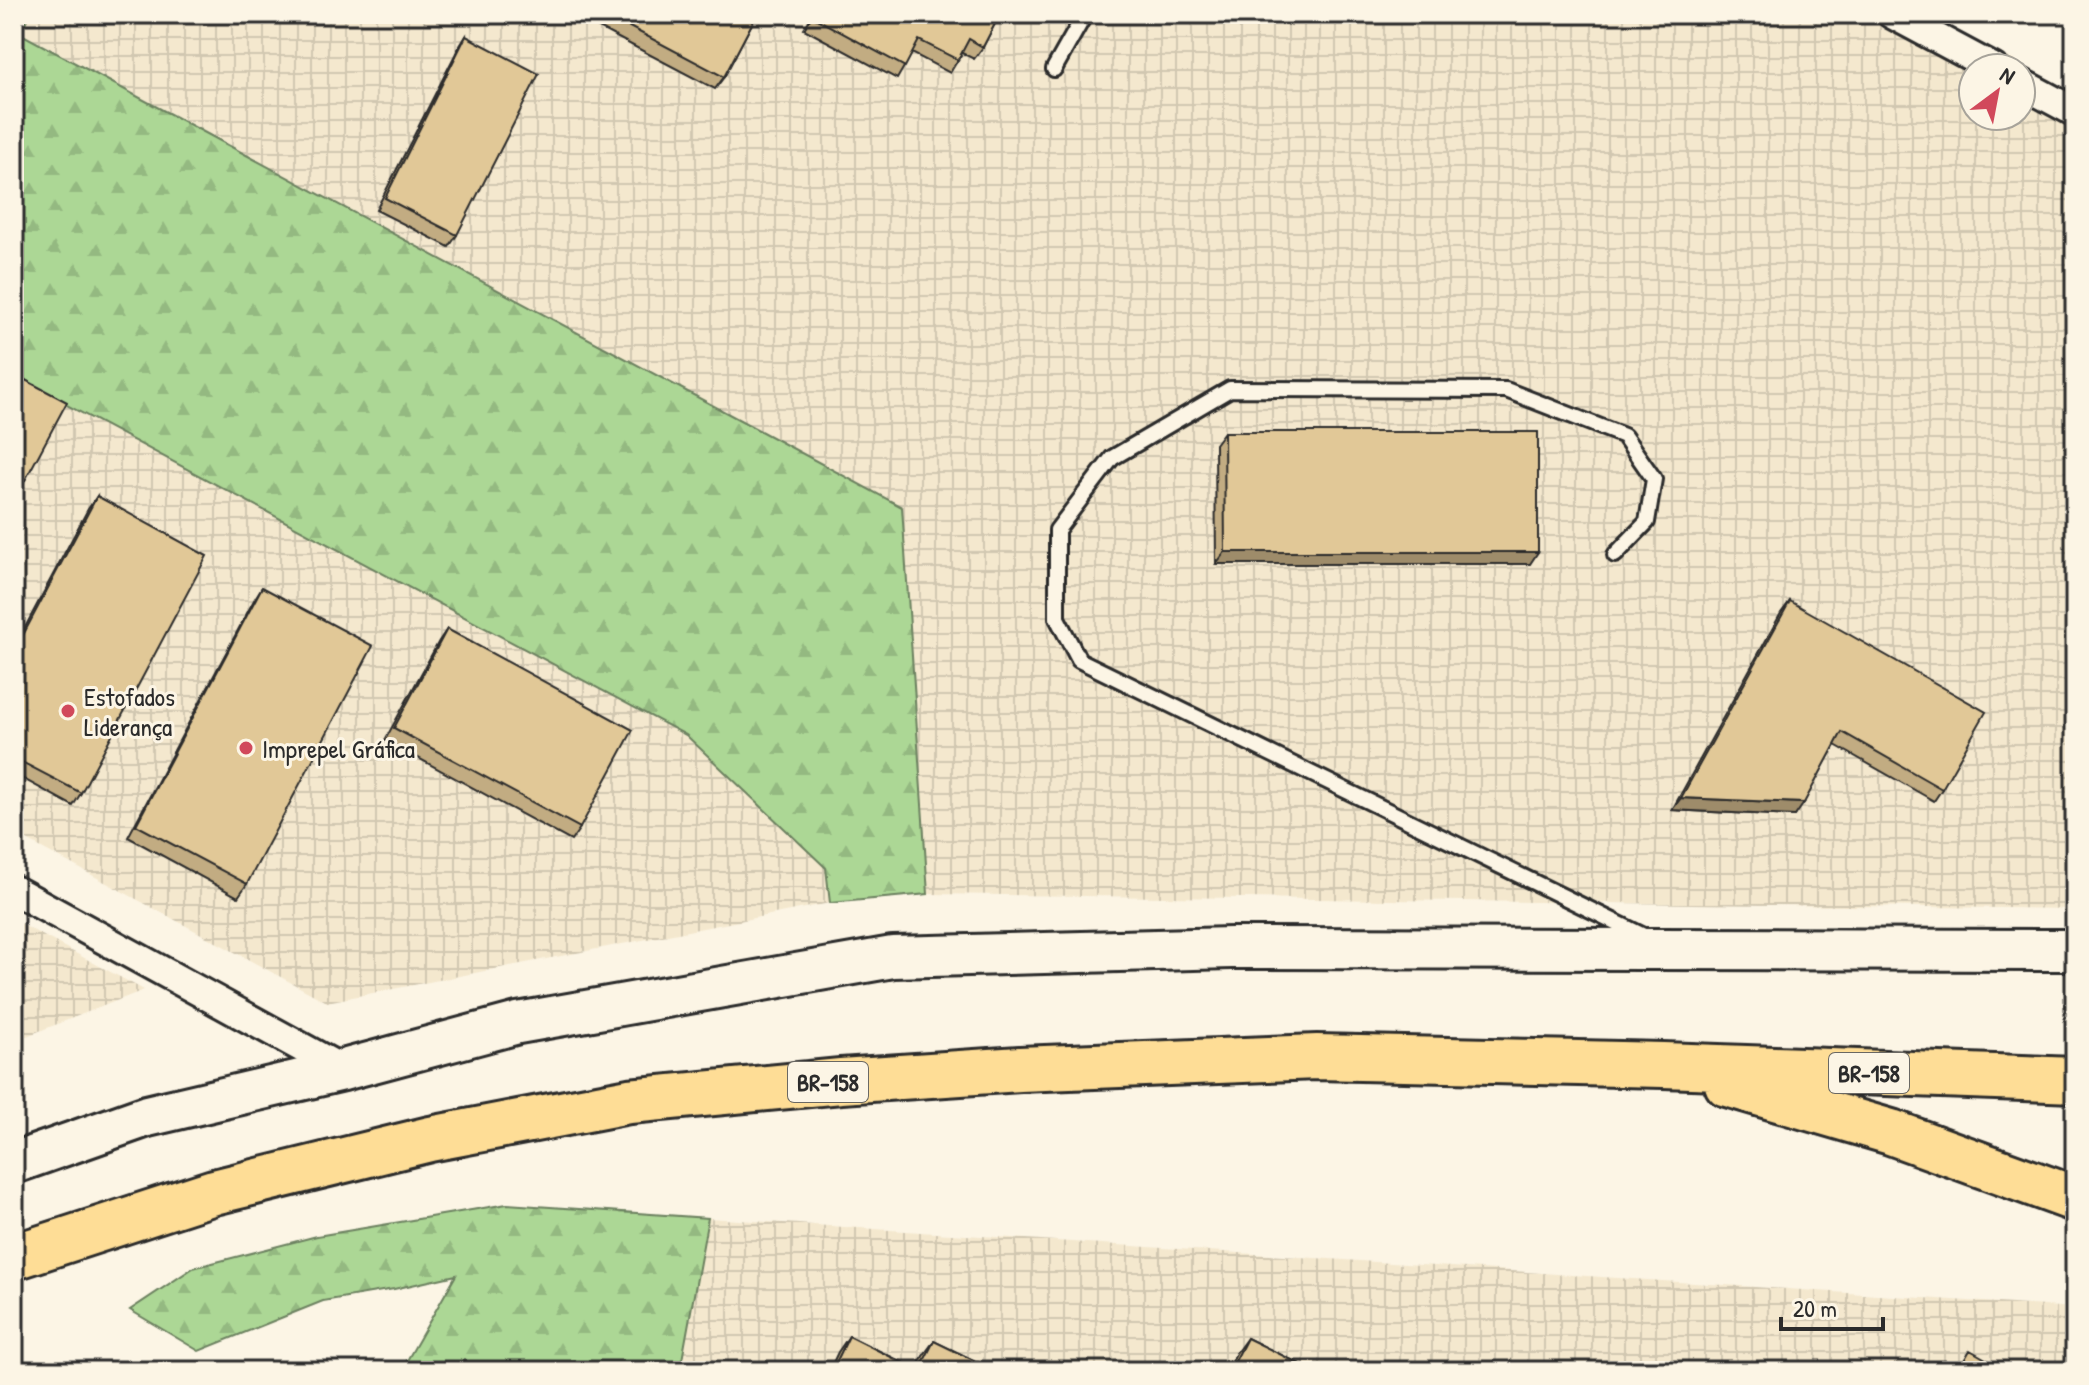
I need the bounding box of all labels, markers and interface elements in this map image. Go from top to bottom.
north arrow [1957,52,2037,132]
text: N [1995,59,2021,91]
place label: Estofados Liderança [84,679,175,744]
marker: Estofados Liderança [59,702,77,720]
place label: Imprepel Gráfica [262,731,415,766]
marker: Imprepel Gráfica [237,739,255,757]
road number: BR-158 [1829,1053,1909,1093]
road number: BR-158 [788,1062,868,1102]
scale bar [1781,1281,1883,1331]
text: 20 m [1793,1292,1837,1324]

